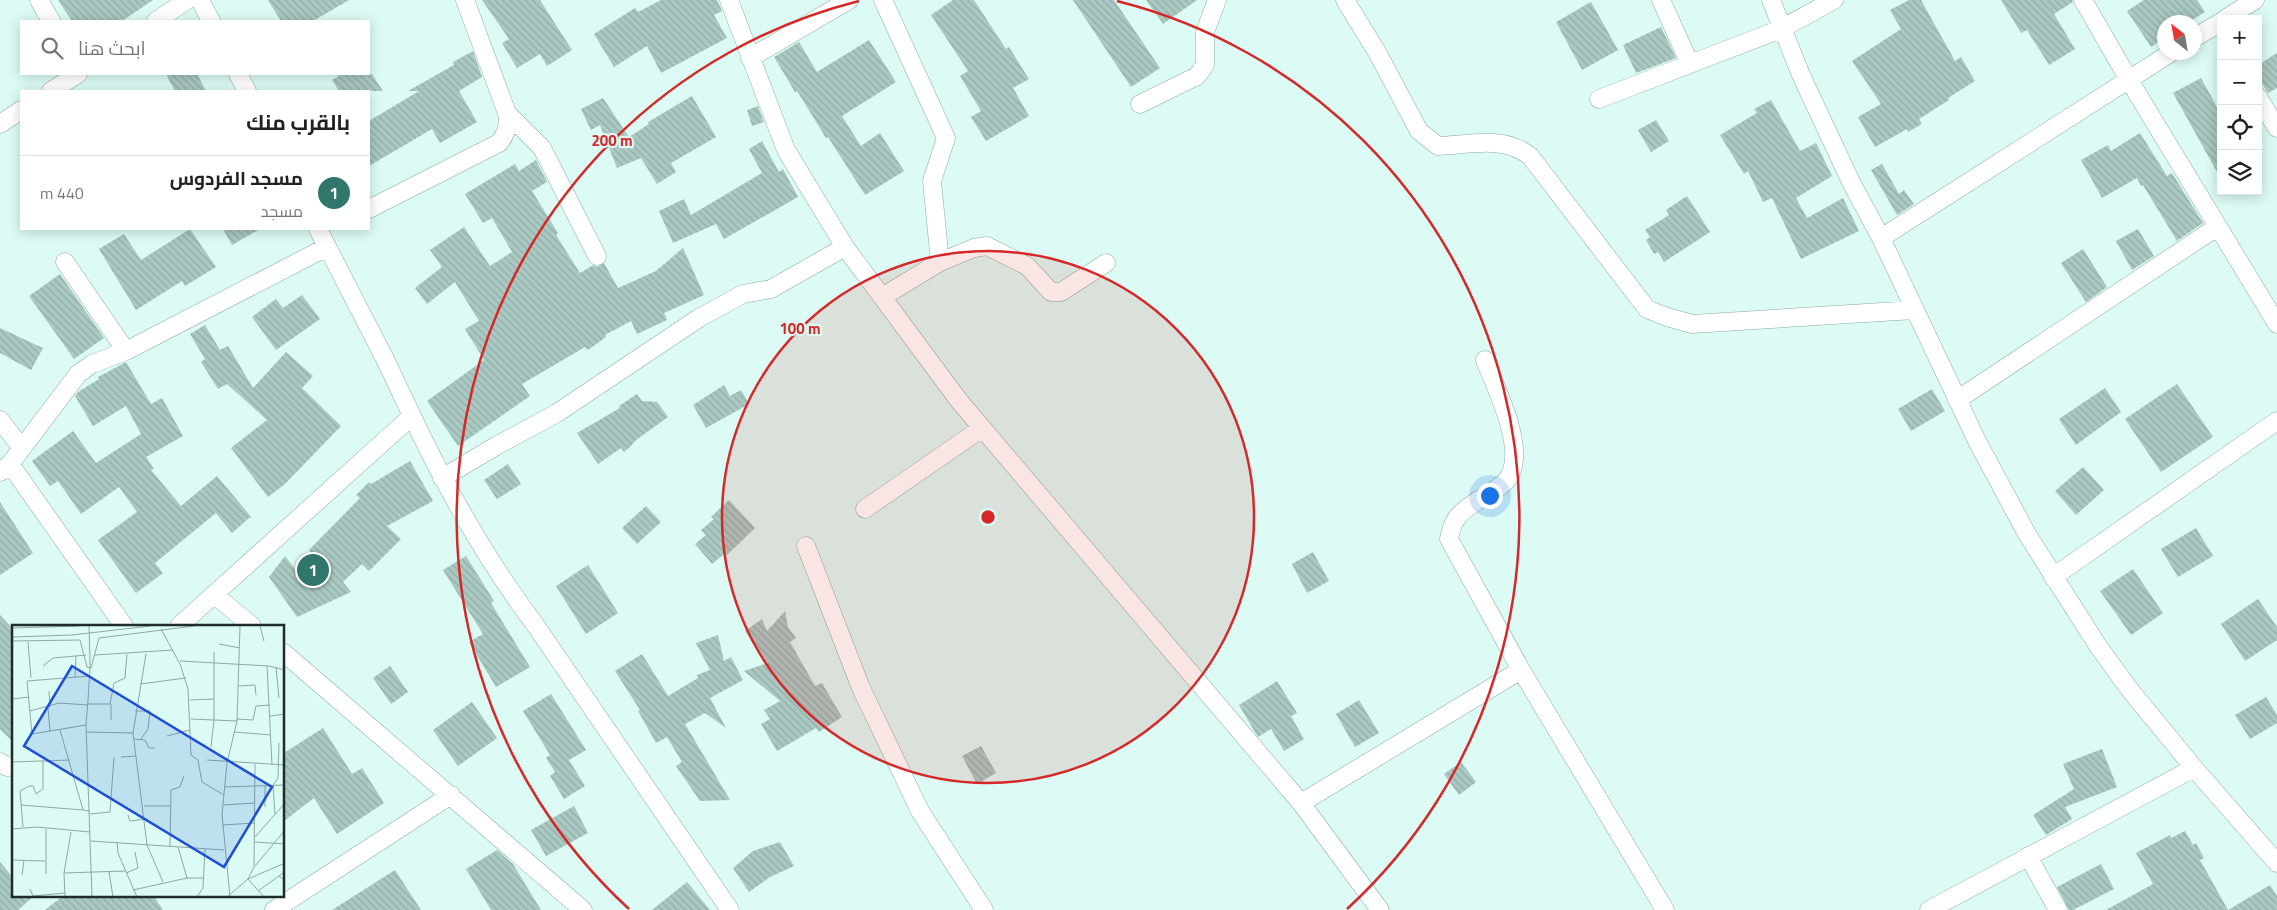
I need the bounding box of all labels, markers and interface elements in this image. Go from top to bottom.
north arrow [2157,15,2202,60]
map controls [2217,15,2262,195]
button: + [2217,15,2262,60]
search box [20,20,370,75]
text: ابحث هنا [78,33,146,62]
icon: search [38,34,66,62]
button: − [2217,60,2262,105]
button: locate [2217,105,2262,150]
text: بالقرب منك [246,106,350,138]
text: 200 m [591,129,633,152]
button: layers [2217,150,2262,195]
text: مسجد الفردوس [170,163,303,192]
text: 440 m [40,181,84,205]
text: 1 [330,181,338,205]
text: مسجد [261,199,303,223]
text: 100 m [779,317,821,340]
your location [1477,483,1503,509]
centre of rings [979,508,997,526]
pin: 1 [297,551,329,589]
inset map [12,625,285,898]

